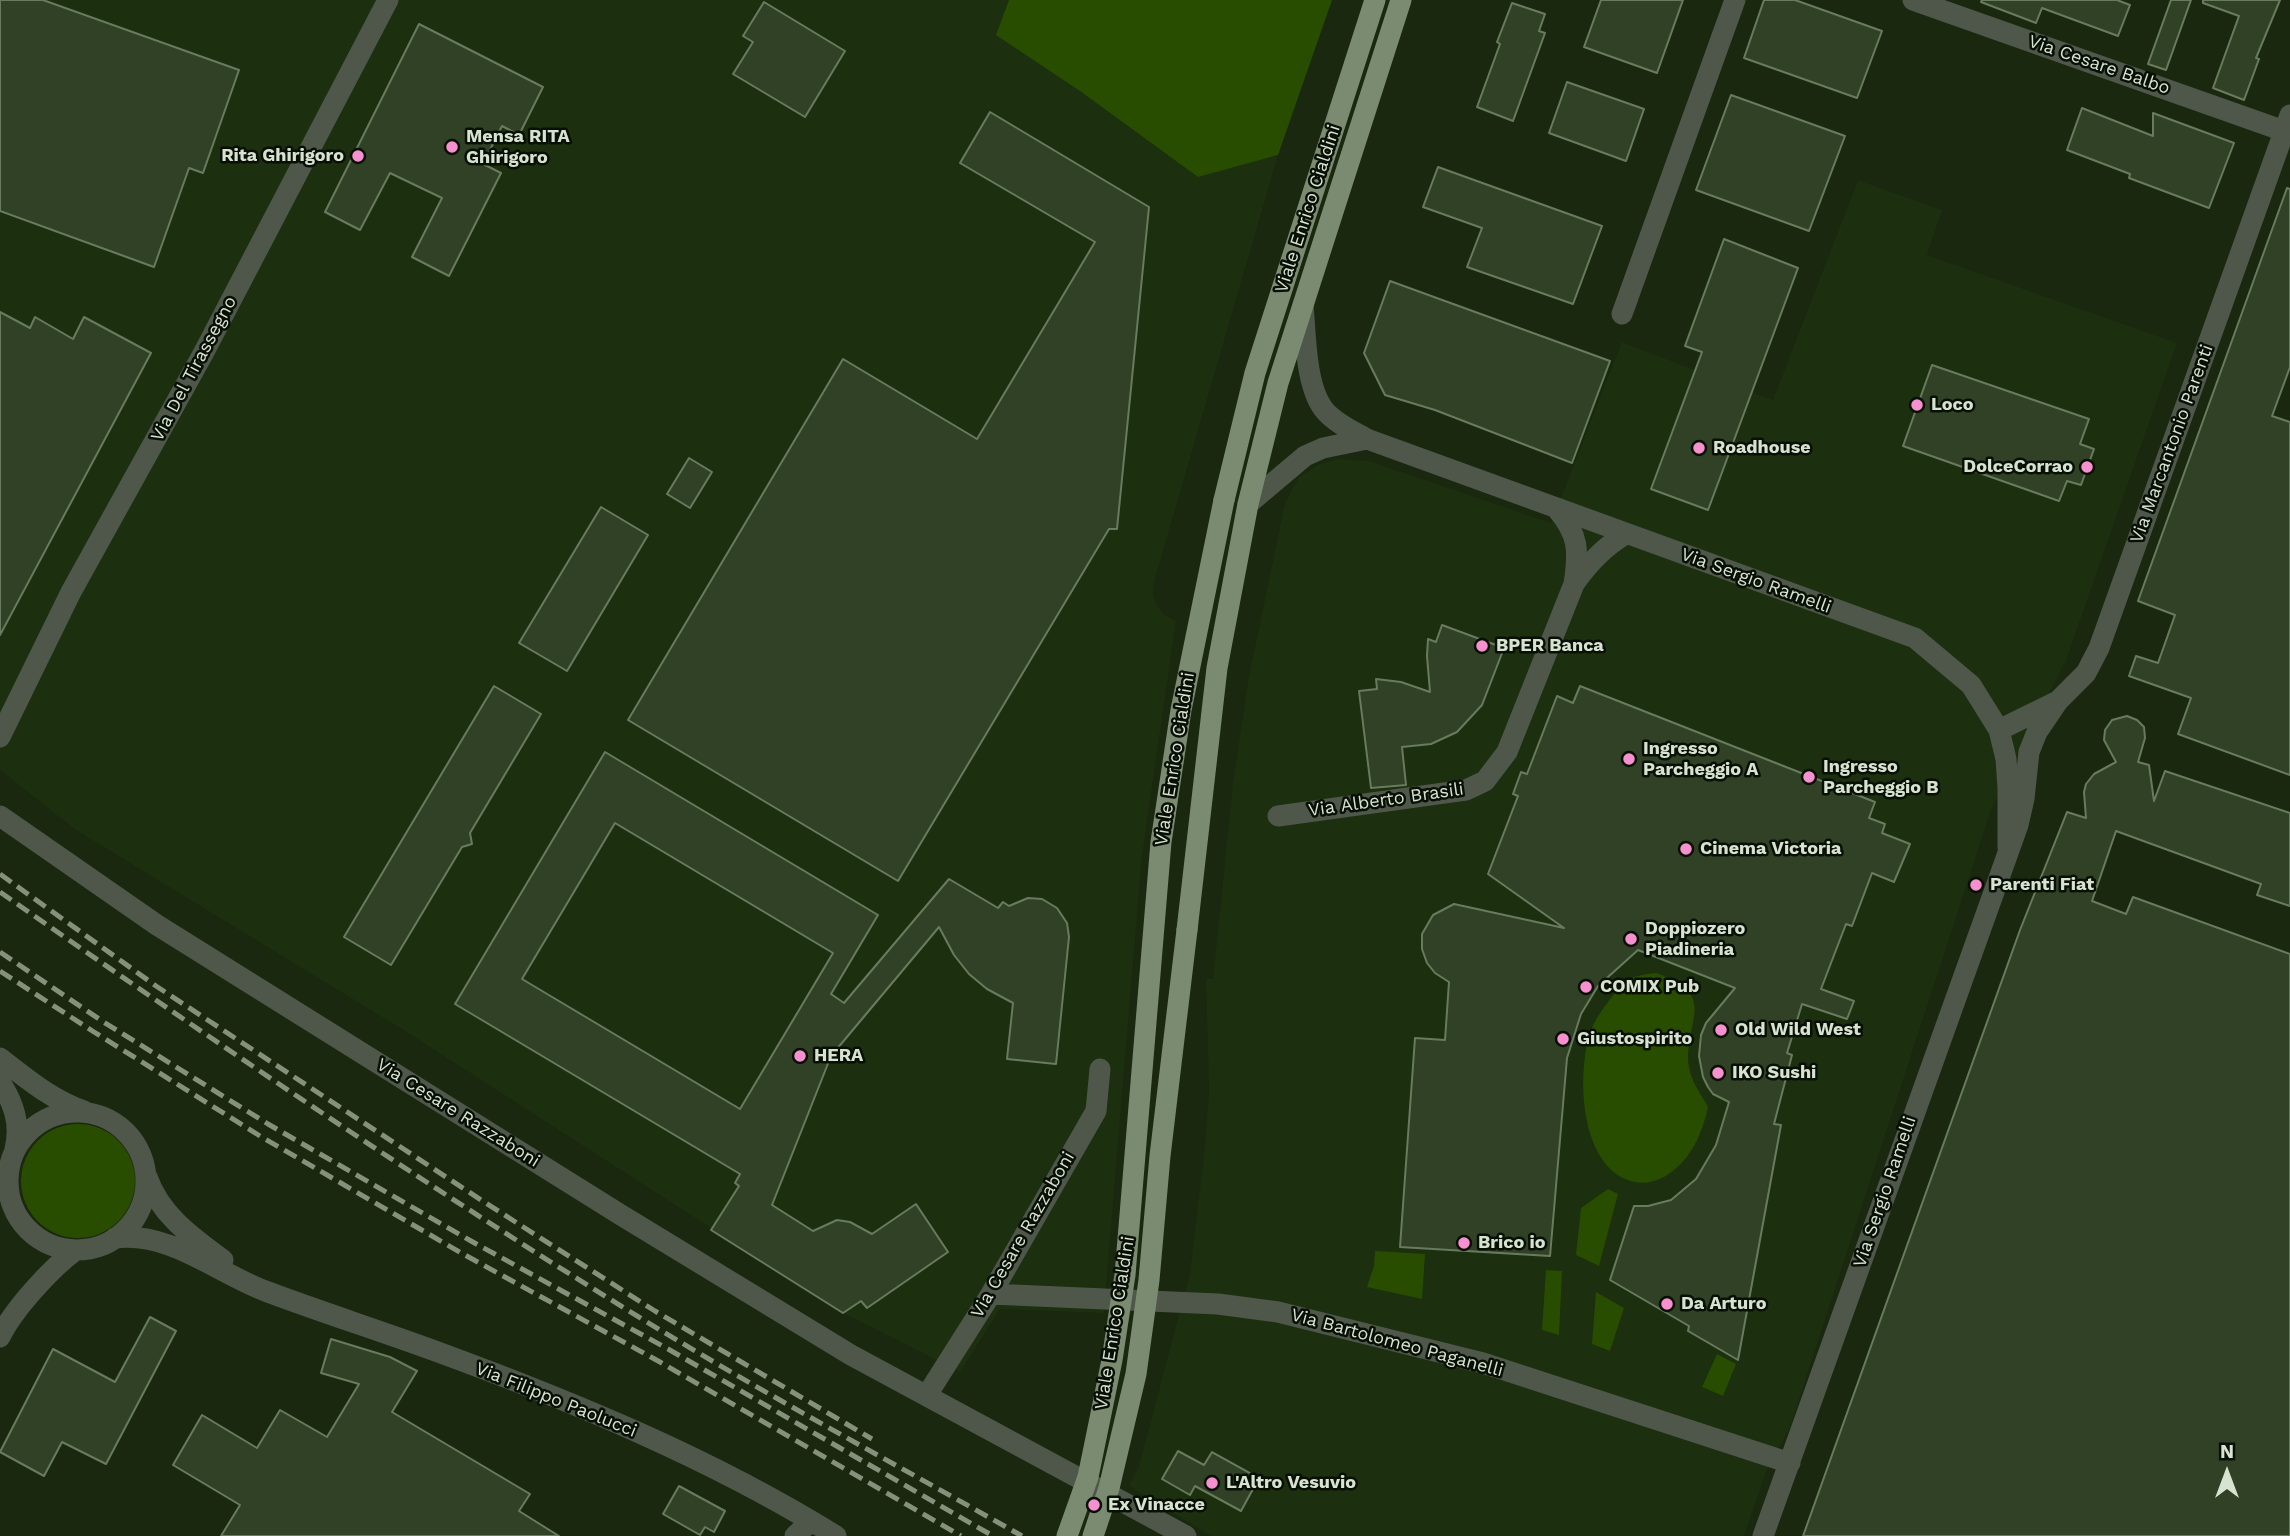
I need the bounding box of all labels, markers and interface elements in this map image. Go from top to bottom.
street label: Via Cesare Balbo [2025,31,2173,99]
street label: Viale Enrico Cialdini [1271,122,1345,296]
place label: Mensa RITA Ghirigoro [466,126,570,168]
marker: Mensa RITA Ghirigoro [444,139,460,155]
place label: Rita Ghirigoro [221,145,344,167]
marker: Rita Ghirigoro [350,148,366,164]
street label: Via Del Tirassegno [147,293,241,445]
street label: Via Marcantonio Parenti [2126,342,2218,546]
place label: Loco [1931,394,1973,416]
marker: Loco [1909,397,1925,413]
place label: Roadhouse [1713,437,1811,459]
marker: Roadhouse [1691,440,1707,456]
place label: DolceCorrao [1963,456,2073,478]
marker: DolceCorrao [2079,459,2095,475]
street label: Via Sergio Ramelli [1678,544,1834,618]
place label: BPER Banca [1496,635,1604,657]
marker: BPER Banca [1474,638,1490,654]
street label: Viale Enrico Cialdini [1151,671,1199,847]
place label: Ingresso Parcheggio A [1643,738,1758,780]
marker: Ingresso Parcheggio A [1621,751,1637,767]
place label: Ingresso Parcheggio B [1823,756,1939,798]
marker: Ingresso Parcheggio B [1801,769,1817,785]
street label: Via Alberto Brasili [1307,778,1465,822]
place label: Cinema Victoria [1700,838,1841,860]
marker: Cinema Victoria [1678,841,1694,857]
place label: Parenti Fiat [1990,874,2094,896]
marker: Parenti Fiat [1968,877,1984,893]
place label: Doppiozero Piadineria [1645,918,1745,960]
marker: Doppiozero Piadineria [1623,931,1639,947]
place label: COMIX Pub [1600,976,1699,998]
marker: COMIX Pub [1578,979,1594,995]
place label: Old Wild West [1735,1019,1861,1041]
marker: Old Wild West [1713,1022,1729,1038]
place label: Giustospirito [1577,1028,1692,1050]
marker: Giustospirito [1555,1031,1571,1047]
place label: HERA [814,1045,863,1067]
marker: HERA [792,1048,808,1064]
street label: Via Cesare Razzaboni [372,1054,544,1172]
place label: IKO Sushi [1732,1062,1816,1084]
marker: IKO Sushi [1710,1065,1726,1081]
street label: Via Sergio Ramelli [1849,1114,1921,1270]
street label: Via Cesare Razzaboni [967,1148,1079,1322]
place label: Brico io [1478,1232,1545,1254]
street label: Viale Enrico Cialdini [1091,1235,1139,1411]
marker: Brico io [1456,1235,1472,1251]
place label: Da Arturo [1681,1293,1767,1315]
marker: Da Arturo [1659,1296,1675,1312]
street label: Via Bartolomeo Paganelli [1288,1304,1506,1382]
street label: Via Filippo Paolucci [472,1358,640,1442]
north arrow [2192,1438,2262,1508]
text: N [2220,1440,2234,1463]
place label: L'Altro Vesuvio [1226,1472,1356,1494]
marker: L'Altro Vesuvio [1204,1475,1220,1491]
place label: Ex Vinacce [1108,1494,1205,1516]
marker: Ex Vinacce [1086,1497,1102,1513]

